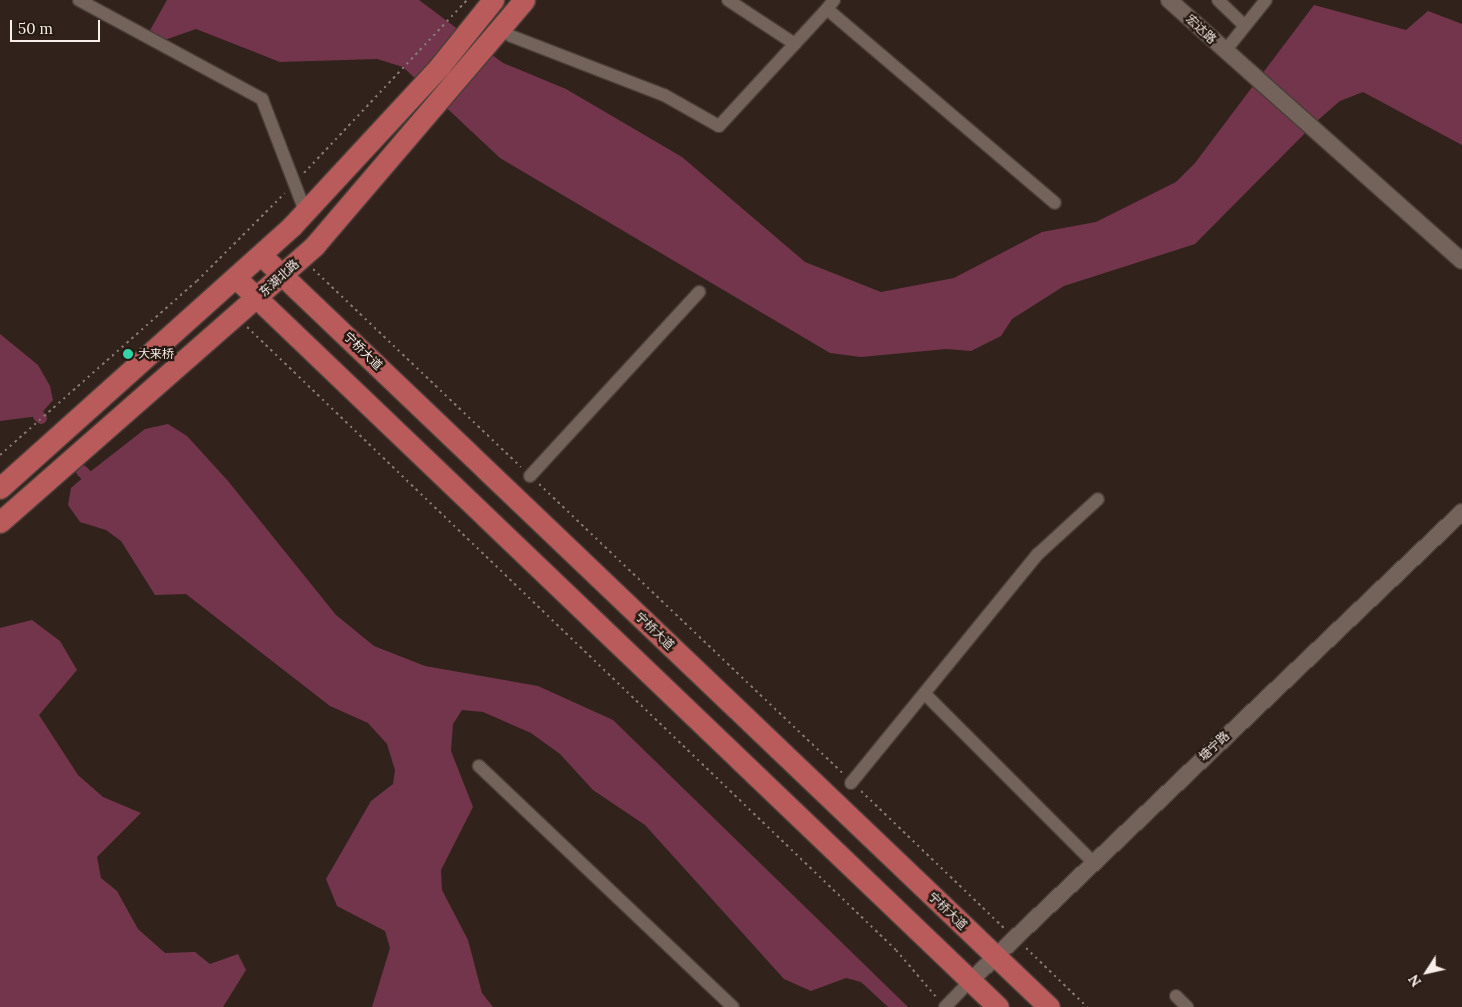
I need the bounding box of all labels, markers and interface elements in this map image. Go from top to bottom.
scale bar [12,10,102,42]
street label: 宏达路 [1183,11,1219,47]
text: 50 m [18,19,53,38]
street label: 东湖北路 [256,257,302,299]
street label: 宁桥大道 [341,329,385,373]
place label: 大来桥 [138,347,174,361]
marker: 大来桥 [122,348,134,360]
street label: 宁桥大道 [633,609,677,653]
street label: 塘宁路 [1196,728,1232,764]
street label: 宁桥大道 [926,889,970,933]
north arrow [1402,947,1452,997]
text: N [1404,971,1425,990]

